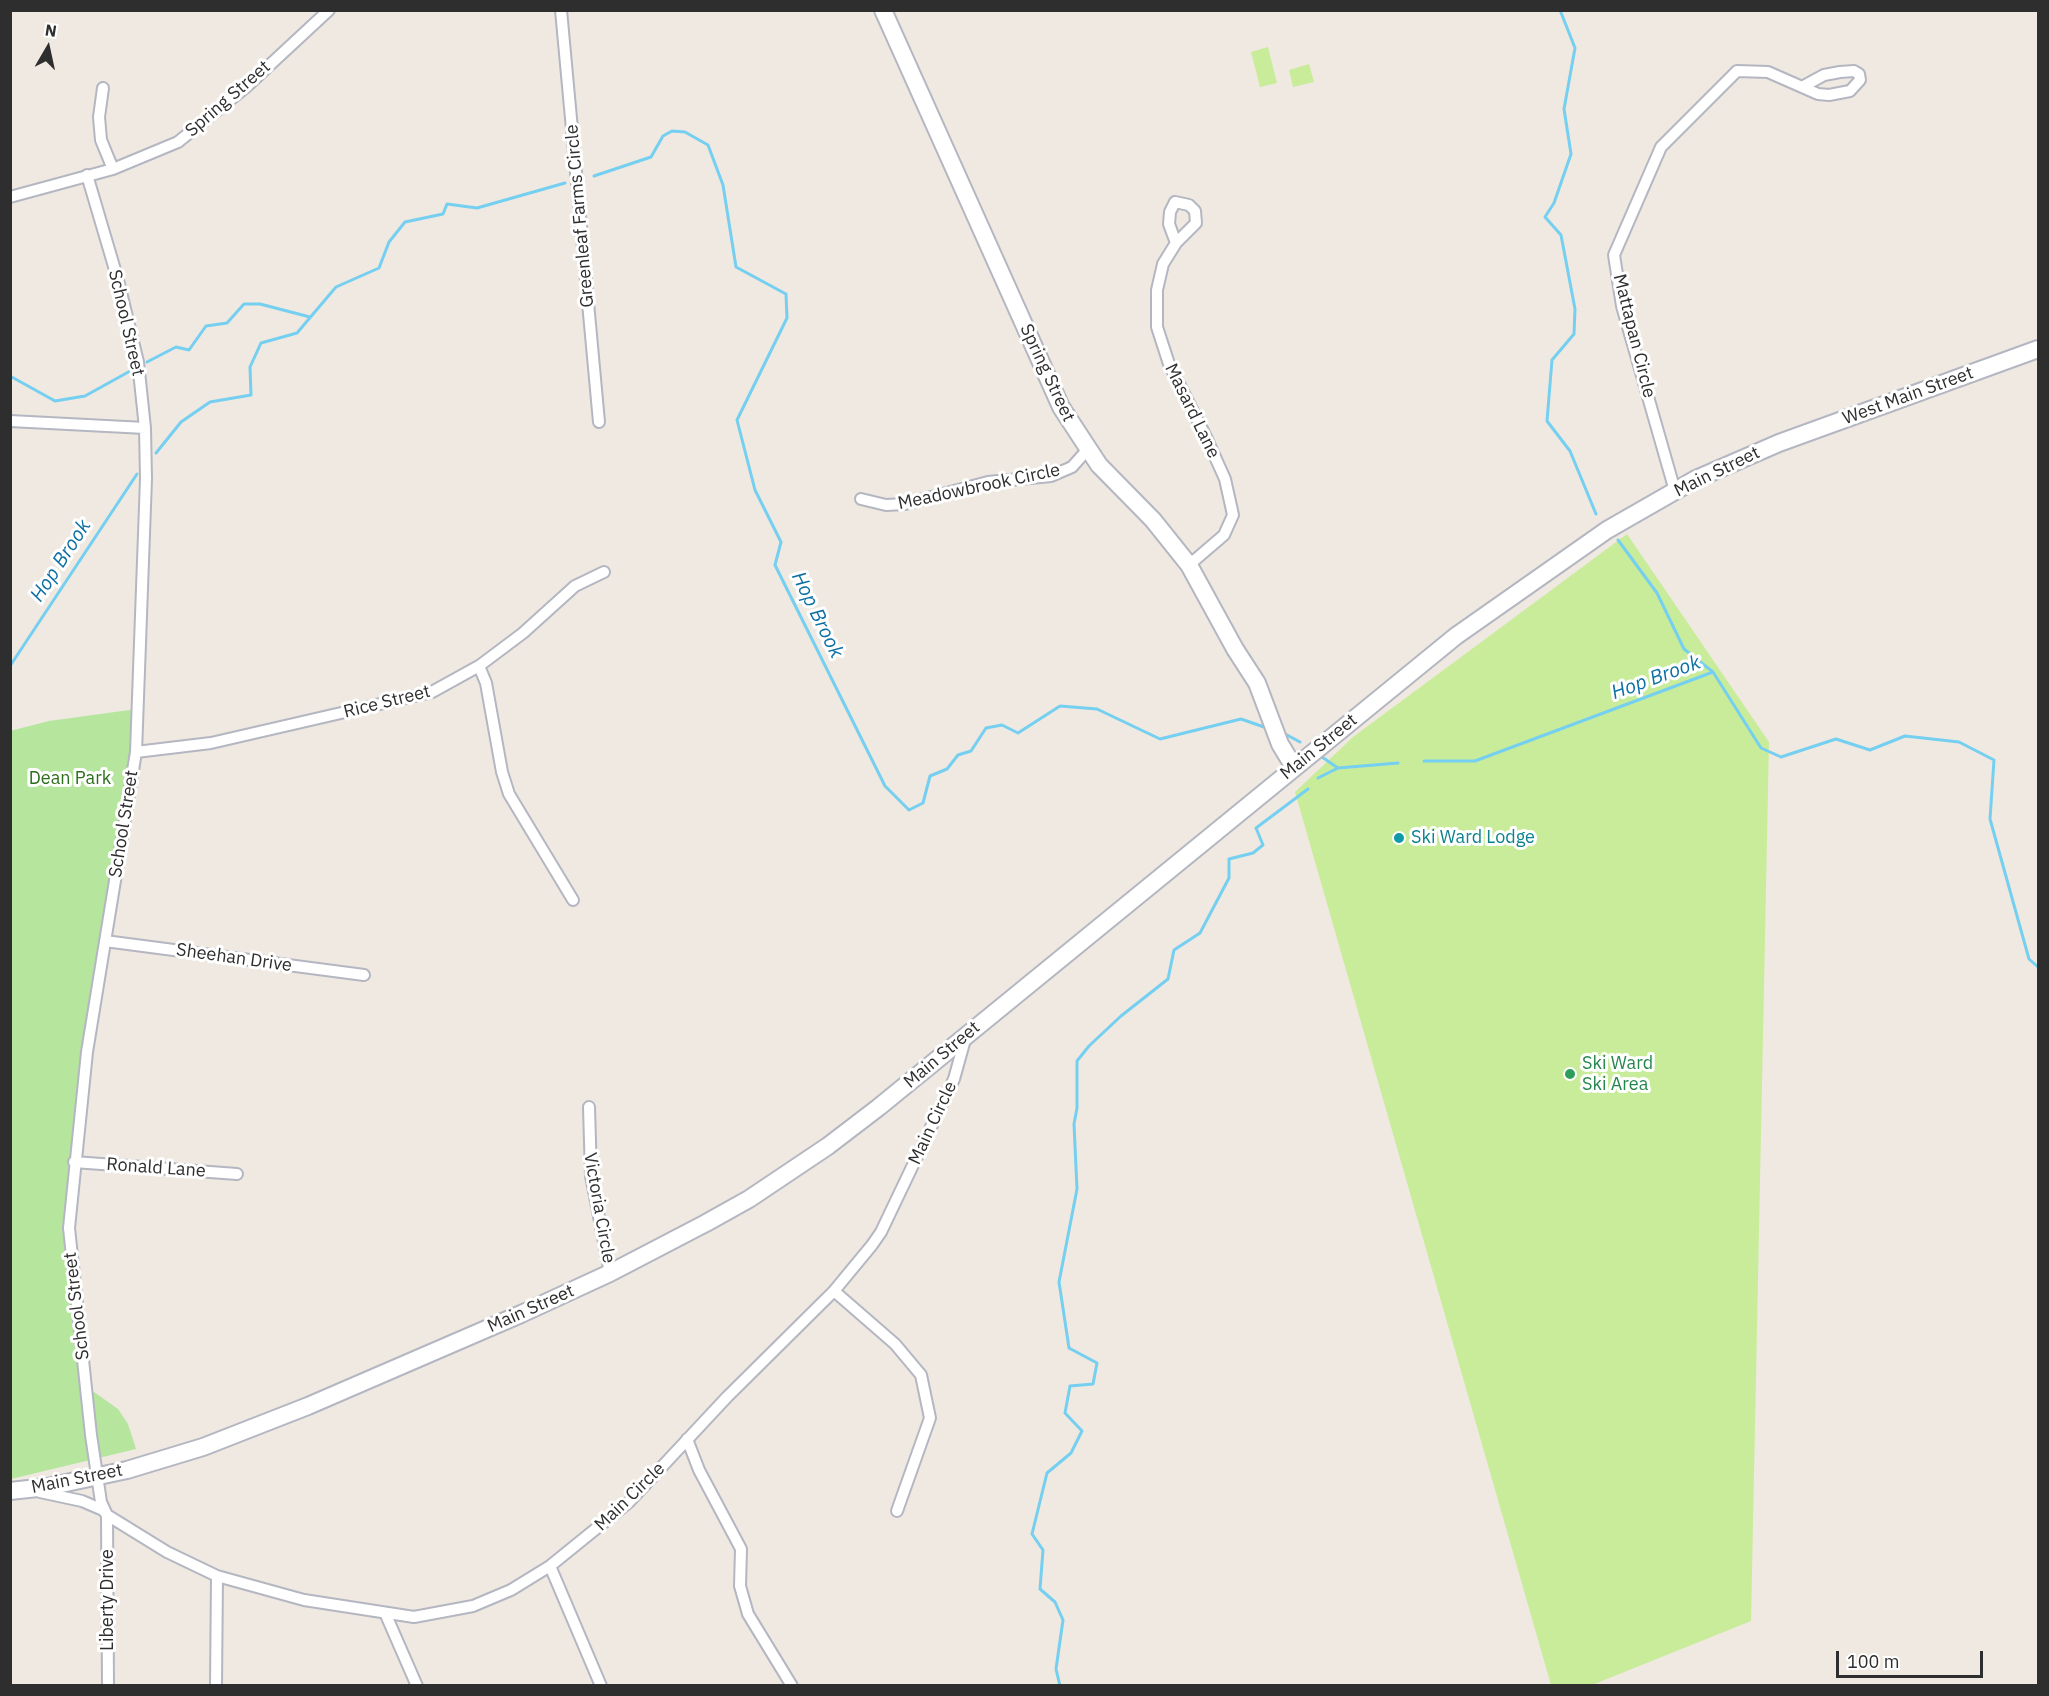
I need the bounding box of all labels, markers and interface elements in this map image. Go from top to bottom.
north arrow [18,18,78,78]
text: N [44,19,58,41]
street label: Spring Street [181,56,275,142]
street label: Greenleaf Farms Circle [561,124,599,308]
street label: School Street [103,268,149,378]
street label: Mattapan Circle [1608,272,1660,400]
street label: Spring Street [1015,321,1079,425]
street label: Masard Lane [1160,360,1224,462]
street label: West Main Street [1840,362,1976,430]
street label: Main Street [1671,442,1763,502]
street label: Meadowbrook Circle [896,459,1062,515]
water label: Hop Brook [26,515,96,607]
water label: Hop Brook [786,568,848,662]
water label: Hop Brook [1608,651,1704,705]
street label: Rice Street [341,681,433,723]
street label: Main Street [1276,709,1362,785]
park label: Dean Park [29,768,111,790]
street label: School Street [105,769,143,879]
place label: Ski Ward Lodge [1411,827,1535,849]
marker: Ski Ward Lodge [1392,831,1406,845]
street label: Sheehan Drive [175,939,293,977]
street label: Main Street [900,1017,984,1093]
place label: Ski Ward Ski Area [1582,1053,1653,1096]
marker: Ski Ward Ski Area [1563,1067,1577,1081]
street label: Main Circle [904,1078,962,1168]
street label: Victoria Circle [579,1151,619,1265]
street label: Ronald Lane [106,1154,206,1182]
street label: School Street [60,1251,94,1361]
street label: Main Street [484,1280,578,1338]
street label: Main Circle [590,1458,670,1536]
street label: Main Street [30,1460,124,1498]
street label: Liberty Drive [97,1549,119,1651]
scale bar [1839,1639,1986,1677]
text: 100 m [1847,1650,1899,1673]

